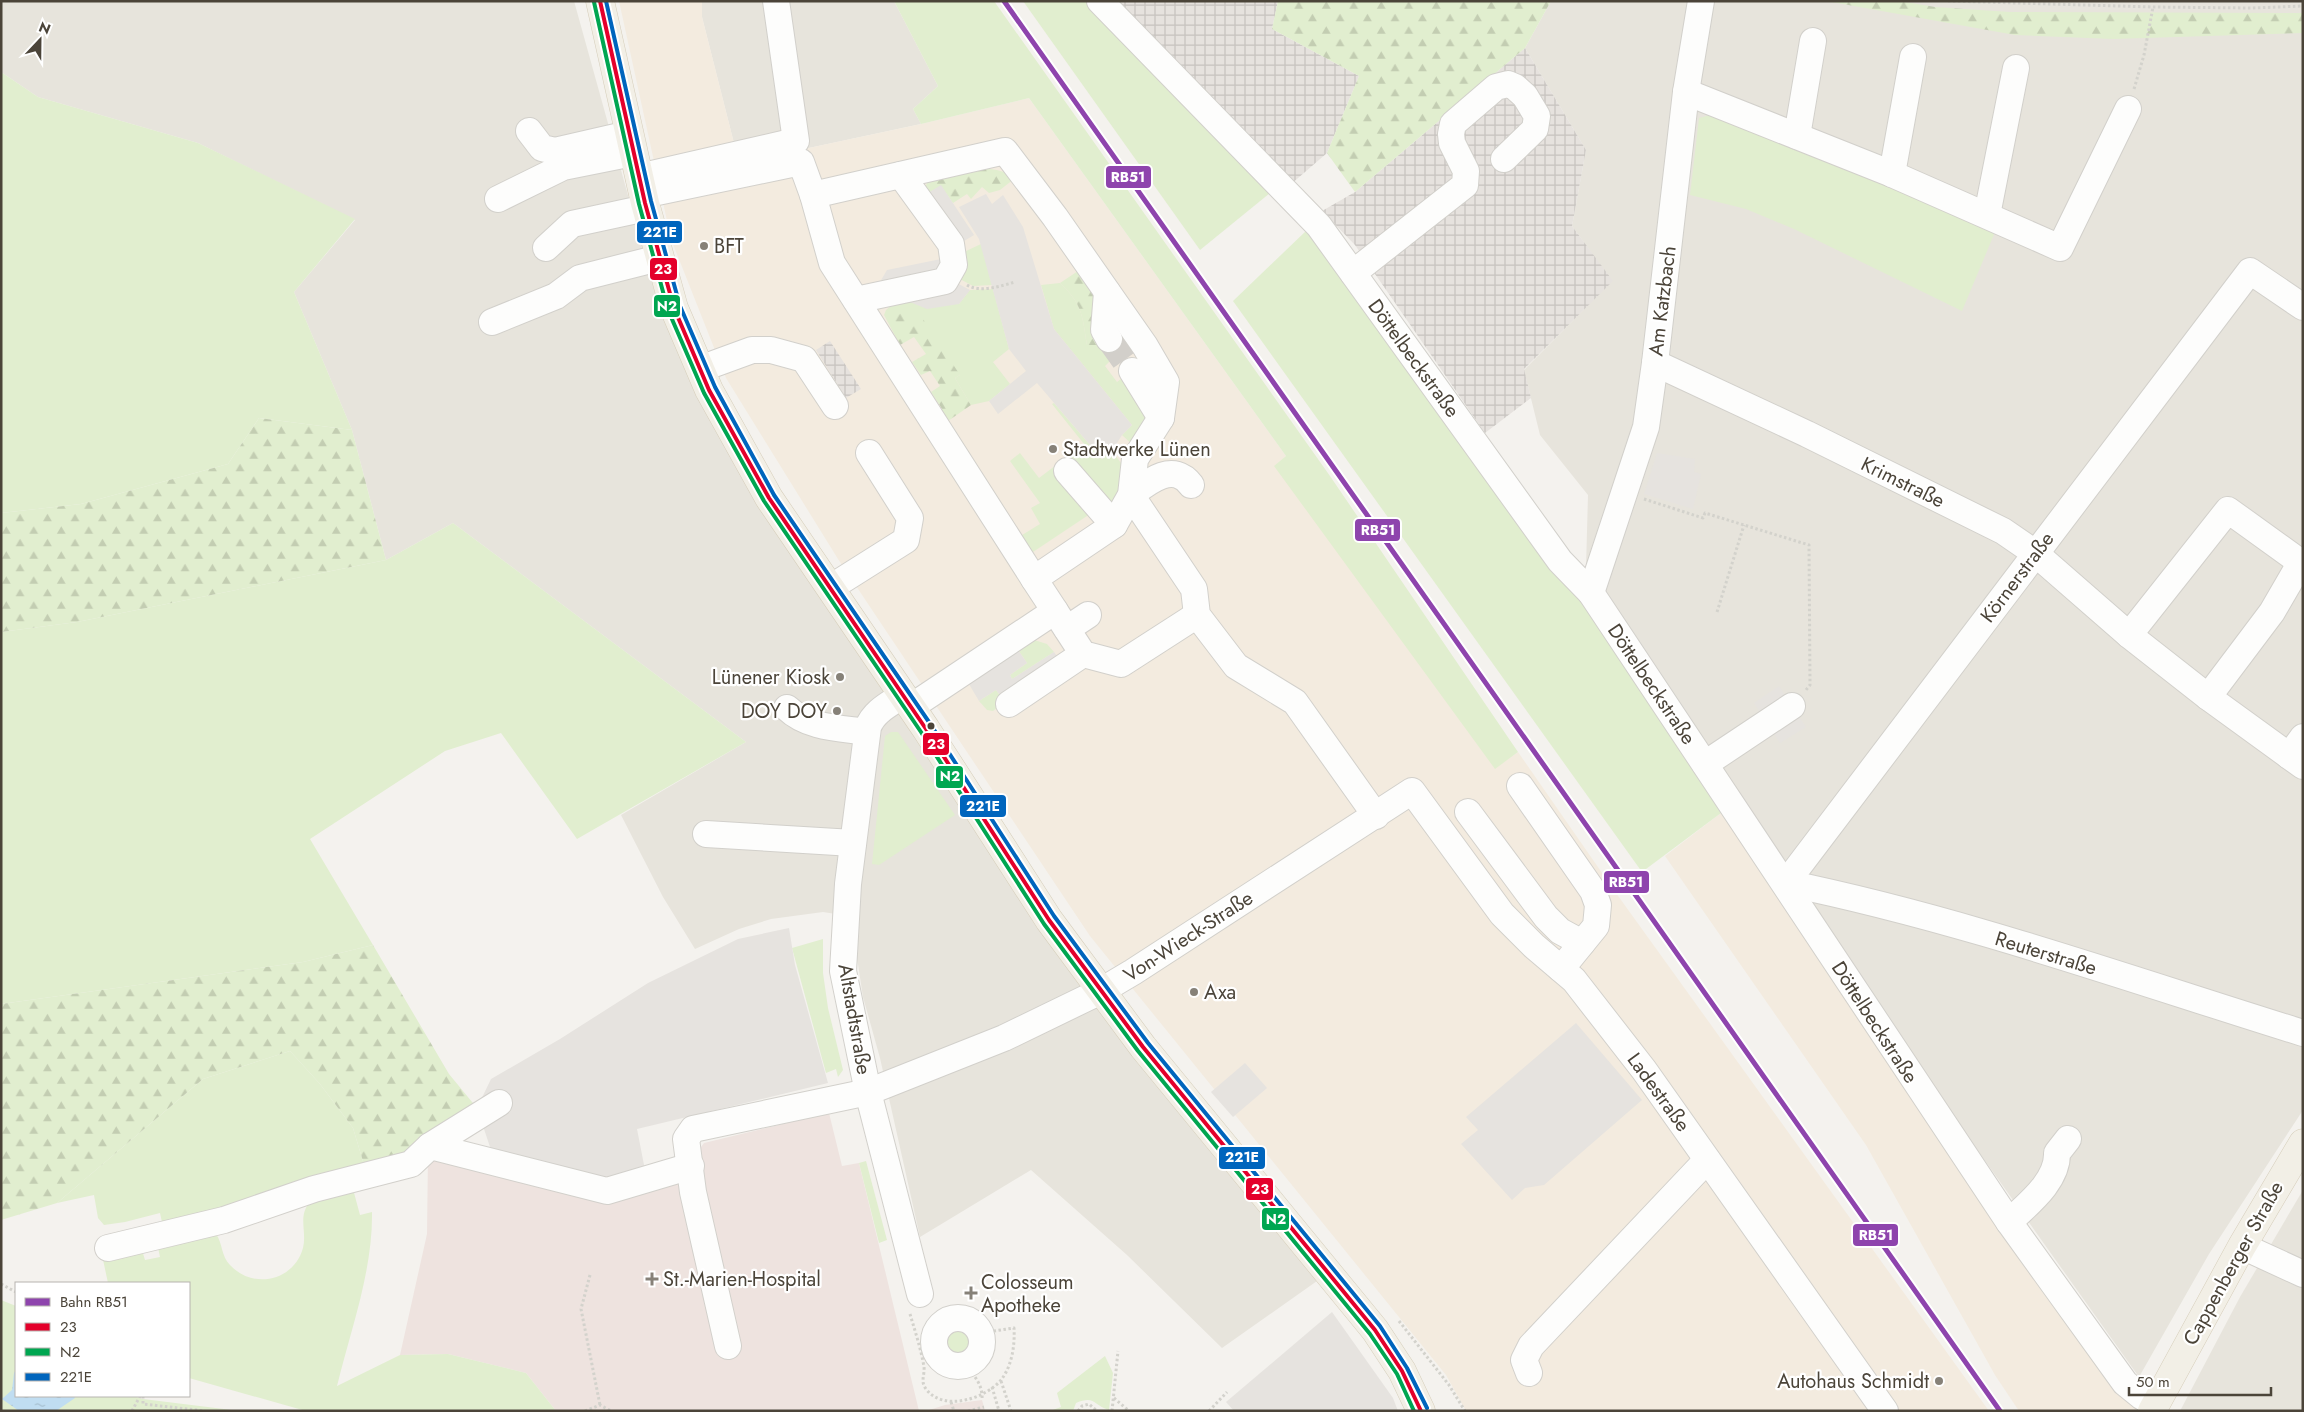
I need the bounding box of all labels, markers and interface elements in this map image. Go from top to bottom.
north arrow [15,15,65,65]
text: N [36,17,54,39]
line badge: RB51 [1105,165,1152,189]
text: RB51 [1111,167,1145,187]
line badge: 221E [636,220,683,244]
text: 221E [643,222,677,242]
place label: BFT [714,232,745,261]
marker: BFT [698,240,710,252]
street label: Am Katzbach [1641,244,1684,358]
line badge: 23 [649,257,678,281]
text: 23 [654,259,672,279]
street label: Döttelbeckstraße [1361,293,1466,423]
line badge: N2 [653,294,681,318]
text: N2 [657,296,677,316]
place label: Stadtwerke Lünen [1063,435,1211,464]
marker: Stadtwerke Lünen [1047,443,1059,455]
street label: Krimstraße [1856,450,1950,515]
line badge: RB51 [1354,518,1401,542]
text: RB51 [1361,520,1395,540]
street label: Körnerstraße [1974,526,2061,629]
street label: Döttelbeckstraße [1600,618,1703,750]
place label: Lünener Kiosk [712,663,830,692]
marker: Lünener Kiosk [834,671,846,683]
place label: DOY DOY [741,697,828,726]
marker: DOY DOY [831,705,843,717]
unlabelled marker [926,721,936,731]
line badge: 23 [922,732,950,756]
text: 23 [927,734,945,754]
line badge: N2 [935,765,964,789]
text: N2 [940,766,960,786]
line badge: 221E [959,794,1007,818]
text: 221E [966,796,1000,816]
line badge: RB51 [1603,870,1650,894]
text: RB51 [1609,872,1643,892]
street label: Von-Wieck-Straße [1118,884,1259,989]
street label: Reuterstraße [1991,924,2100,983]
street label: Döttelbeckstraße [1824,956,1925,1089]
street label: Altstadtstraße [830,961,879,1077]
place label: Axa [1204,978,1236,1007]
marker: Axa [1188,986,1200,998]
street label: Ladestraße [1620,1047,1697,1138]
line badge: 221E [1218,1146,1266,1170]
text: 221E [1225,1147,1259,1167]
street label: Cappenberger Straße [2176,1176,2291,1351]
line badge: 23 [1245,1177,1274,1201]
text: 23 [1251,1179,1269,1199]
line badge: N2 [1261,1207,1290,1231]
text: N2 [1266,1209,1286,1229]
line badge: RB51 [1852,1223,1899,1247]
text: RB51 [1859,1225,1893,1245]
place label: St.-Marien-Hospital [663,1265,821,1294]
place label: Colosseum Apotheke [981,1268,1074,1320]
marker: St.-Marien-Hospital [645,1272,659,1286]
legend [15,1282,190,1397]
marker: Colosseum Apotheke [965,1287,977,1299]
text: Bahn RB51 [60,1291,128,1313]
text: 23 [60,1316,77,1338]
text: N2 [60,1341,80,1363]
scale bar [2129,1364,2272,1396]
text: 221E [60,1366,92,1388]
place label: Autohaus Schmidt [1777,1367,1929,1396]
text: 50 m [2136,1371,2170,1393]
marker: Autohaus Schmidt [1933,1375,1945,1387]

